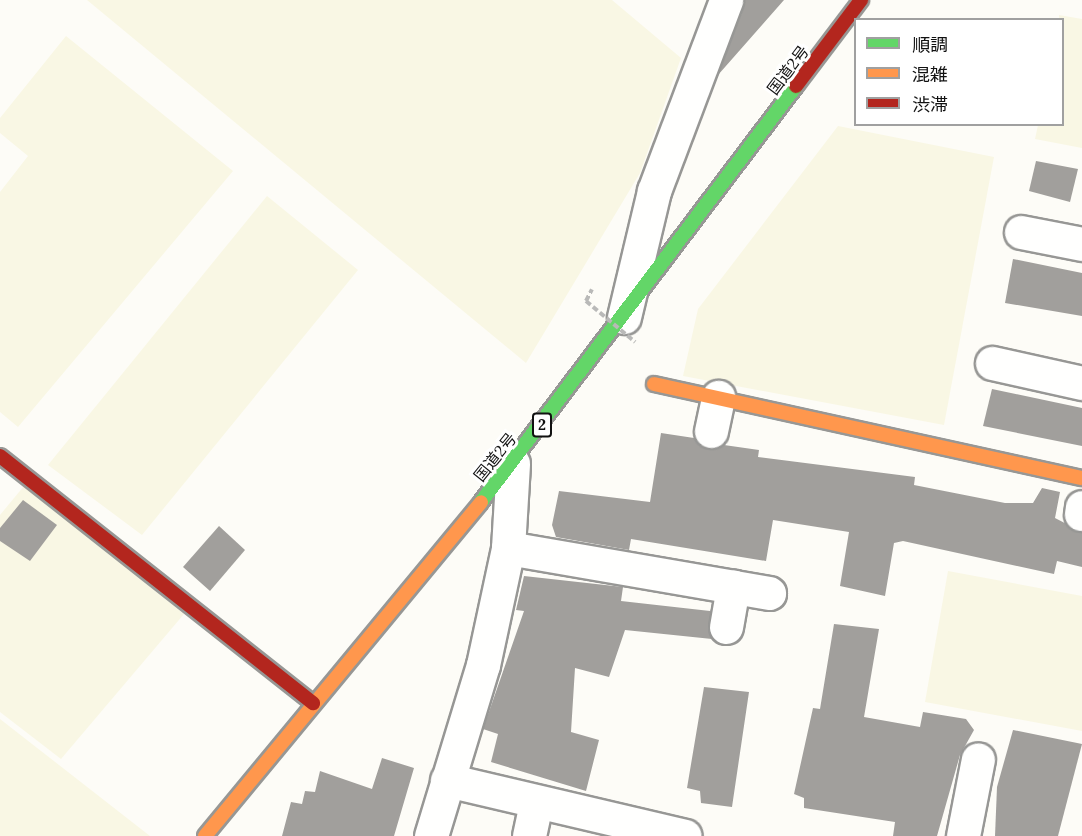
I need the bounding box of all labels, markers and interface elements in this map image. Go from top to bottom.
legend [854,18,1064,126]
text: 順調 [912,33,948,56]
street label: 国道2号 [763,42,813,98]
text: 混雑 [912,63,948,86]
text: 渋滞 [912,93,948,116]
road number: 2 [532,413,552,437]
street label: 国道2号 [470,429,520,485]

